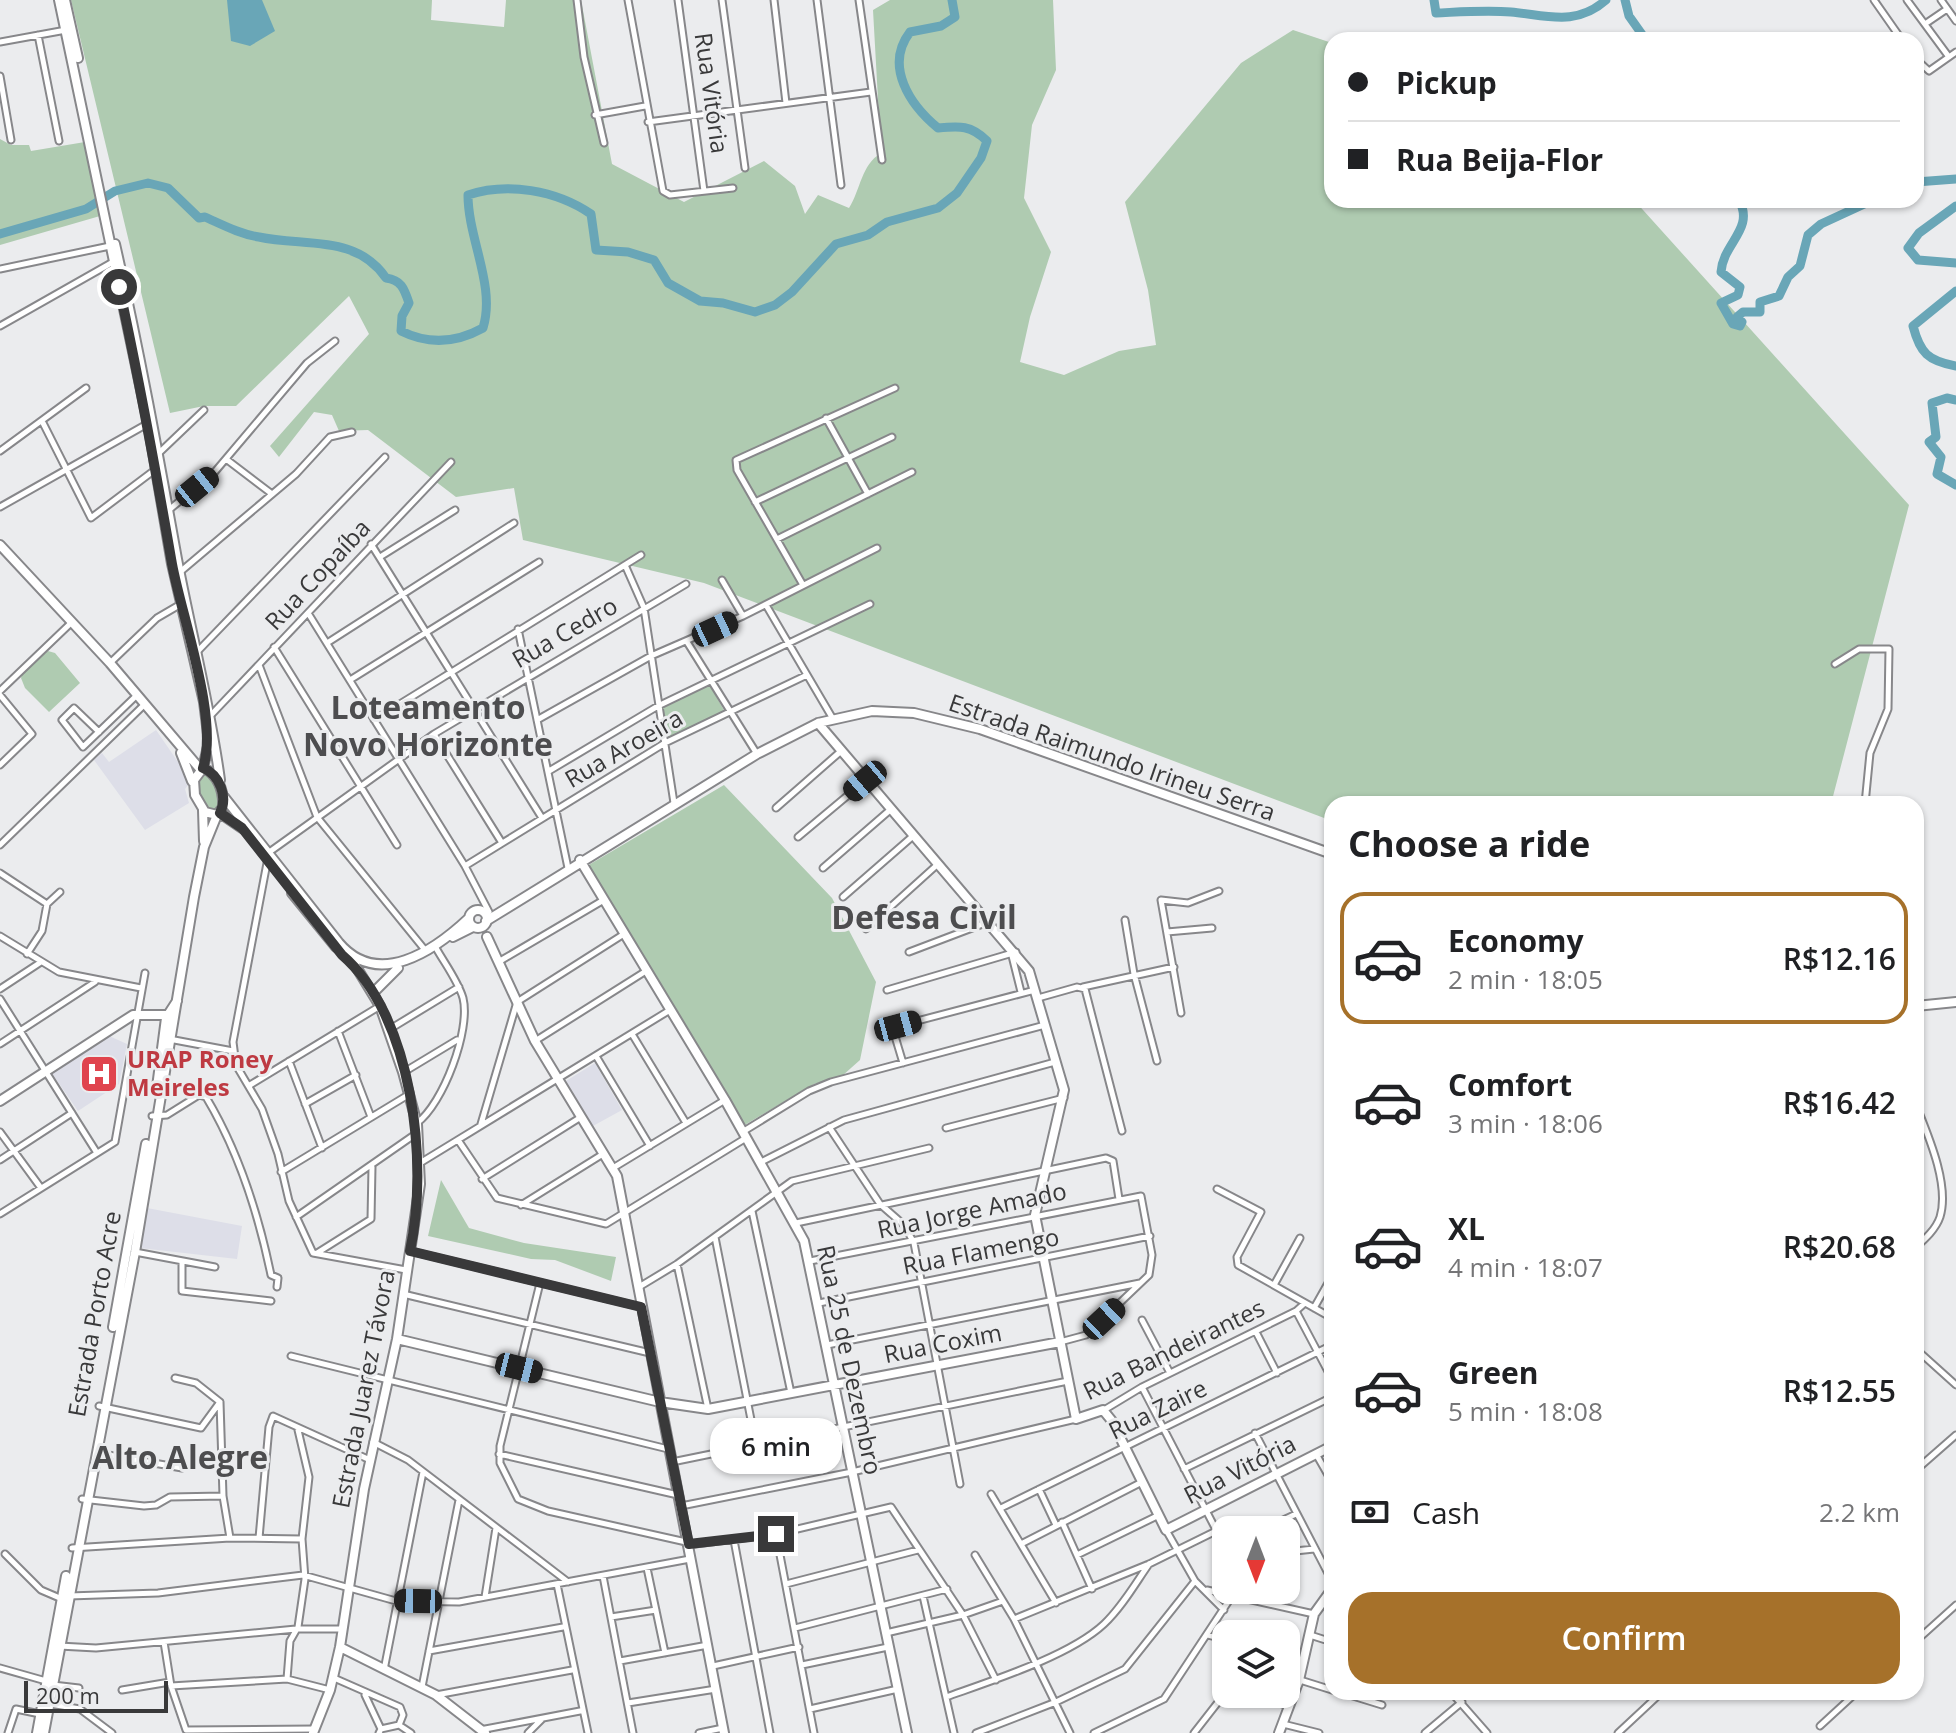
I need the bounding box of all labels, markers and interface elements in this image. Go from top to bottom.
street label: Rua Vitória [688,30,737,155]
text: Pickup [1396,62,1497,103]
text: Rua Beija-Flor [1396,139,1603,180]
route start [101,269,137,305]
car [171,463,223,511]
street label: Rua Copaíba [257,511,377,637]
street label: Rua Cedro [505,588,623,675]
car [688,608,742,650]
district label: Loteamento Novo Horizonte [303,685,553,765]
street label: Estrada Raimundo Irineu Serra [945,685,1280,828]
street label: Rua Aroeira [558,701,688,795]
car [839,756,891,806]
text: Choose a ride [1348,819,1590,868]
district label: Defesa Civil [831,895,1017,938]
text: Economy [1448,920,1584,961]
icon: car [1352,922,1424,994]
text: R$12.16 [1783,938,1896,979]
text: 2 min · 18:05 [1448,961,1603,997]
car [872,1008,924,1044]
place label: URAP Roney Meireles [127,1042,274,1103]
hospital icon: URAP Roney Meireles [78,1053,120,1095]
text: Comfort [1448,1064,1572,1105]
icon: car [1352,1066,1424,1138]
text: R$16.42 [1783,1082,1896,1123]
text: 3 min · 18:06 [1448,1105,1603,1141]
street label: Rua Jorge Amado [874,1173,1069,1246]
street label: Estrada Porto Acre [59,1208,128,1419]
text: XL [1448,1208,1485,1249]
icon: car [1352,1210,1424,1282]
street label: Rua Flamengo [900,1219,1062,1282]
text: R$20.68 [1783,1226,1896,1267]
street label: Rua 25 de Dezembro [810,1242,891,1478]
text: 4 min · 18:07 [1448,1249,1603,1285]
street label: Estrada Juarez Távora [323,1267,402,1511]
street label: Rua Bandeirantes [1077,1290,1270,1407]
car [1078,1294,1130,1344]
street label: Rua Coxim [881,1315,1005,1370]
car [493,1351,545,1385]
text: Green [1448,1352,1539,1393]
icon: car [1352,1354,1424,1426]
text: R$12.55 [1783,1370,1896,1411]
street label: Rua Zaire [1103,1371,1212,1447]
text: 5 min · 18:08 [1448,1393,1603,1429]
callout: 6 min [710,1418,842,1474]
street label: Rua Vitória [1178,1426,1301,1511]
text: 6 min [741,1428,811,1464]
district label: Alto Alegre [92,1435,268,1478]
icon: cash [1348,1490,1392,1534]
text: Cash [1412,1492,1480,1533]
text: 2.2 km [1819,1494,1900,1530]
route end [758,1516,794,1552]
north arrow [1212,1516,1300,1604]
map controls [1212,1516,1300,1708]
car [394,1589,442,1613]
button: Confirm [1348,1592,1900,1684]
button: layers [1212,1620,1300,1708]
scale bar [24,1677,168,1713]
text: 200 m [36,1680,100,1710]

